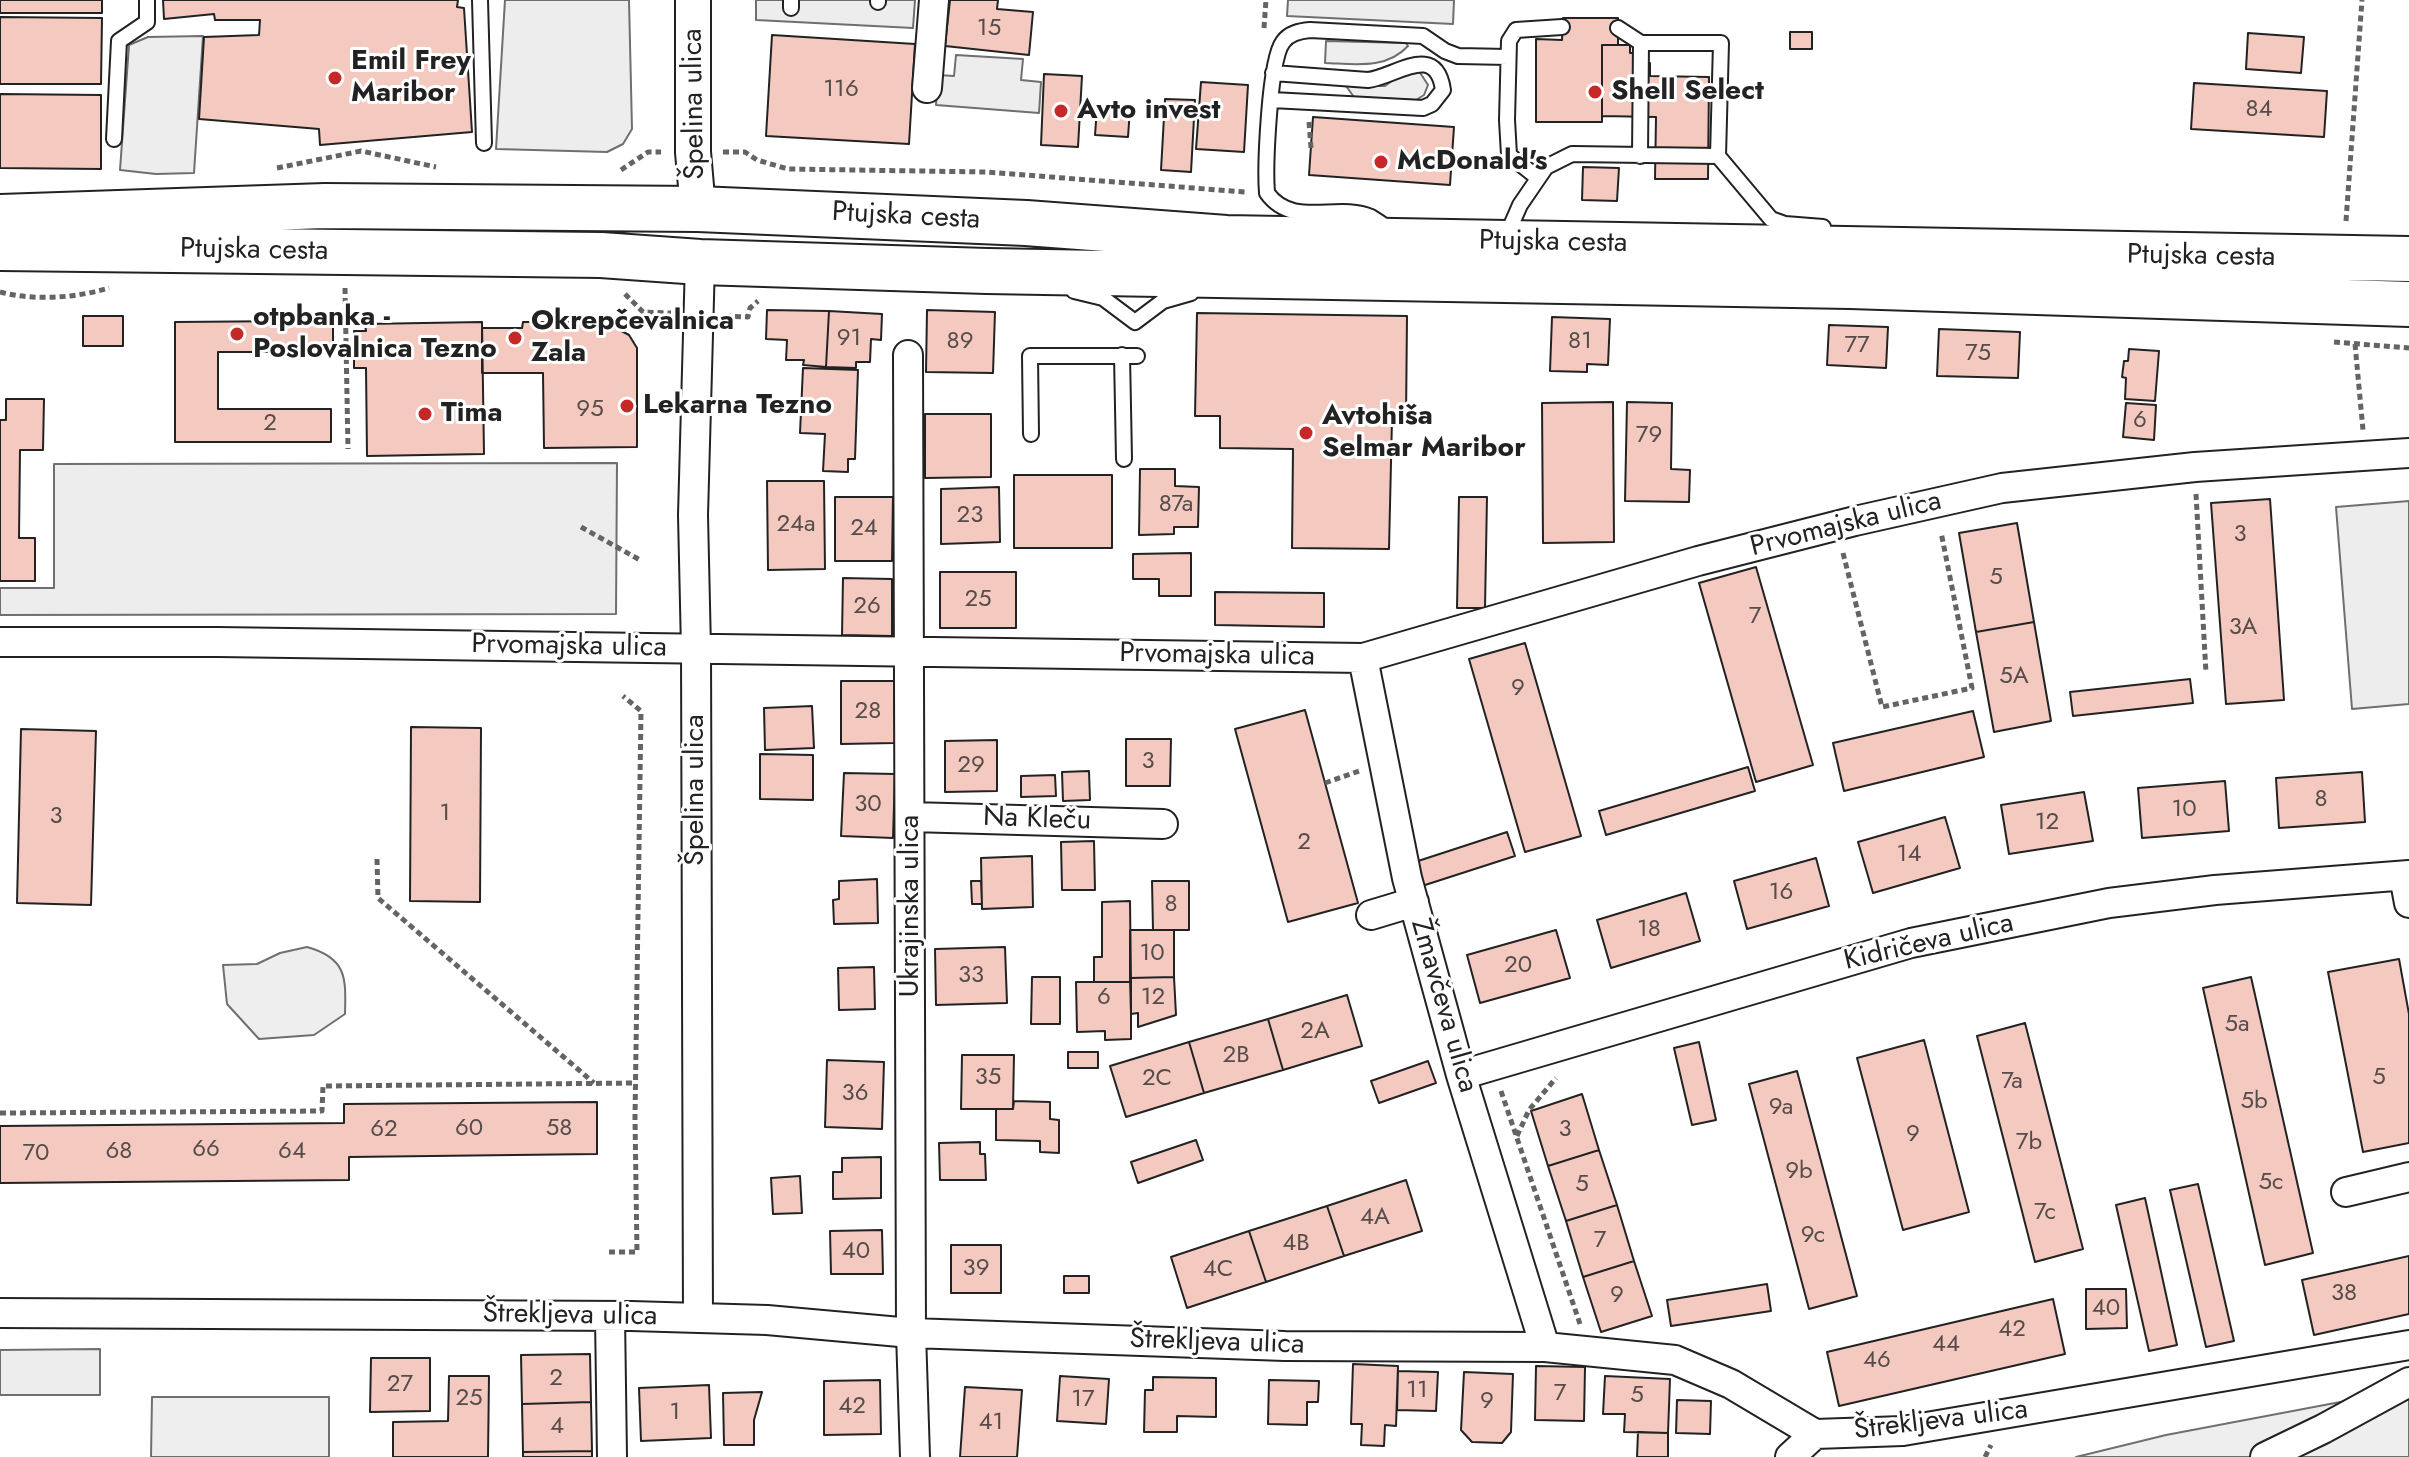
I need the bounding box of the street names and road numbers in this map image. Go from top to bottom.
street label: Špelina ulica [677,28,713,180]
street label: Ptujska cesta [831,196,981,238]
street label: Ptujska cesta [1478,225,1628,261]
street label: Ptujska cesta [179,233,329,269]
street label: Ptujska cesta [2126,239,2276,275]
street label: Prvomajska ulica [1747,485,1945,565]
street label: Prvomajska ulica [471,628,667,666]
street label: Prvomajska ulica [1119,637,1315,675]
street label: Špelina ulica [679,714,713,866]
street label: Na Kleču [982,801,1092,839]
street label: Ukrajinska ulica [894,815,928,997]
street label: Kidričeva ulica [1841,907,2017,979]
street label: Žmavčeva ulica [1402,915,1484,1097]
street label: Štrekljeva ulica [482,1298,658,1334]
street label: Štrekljeva ulica [1129,1323,1305,1363]
street label: Štrekljeva ulica [1852,1394,2030,1448]

